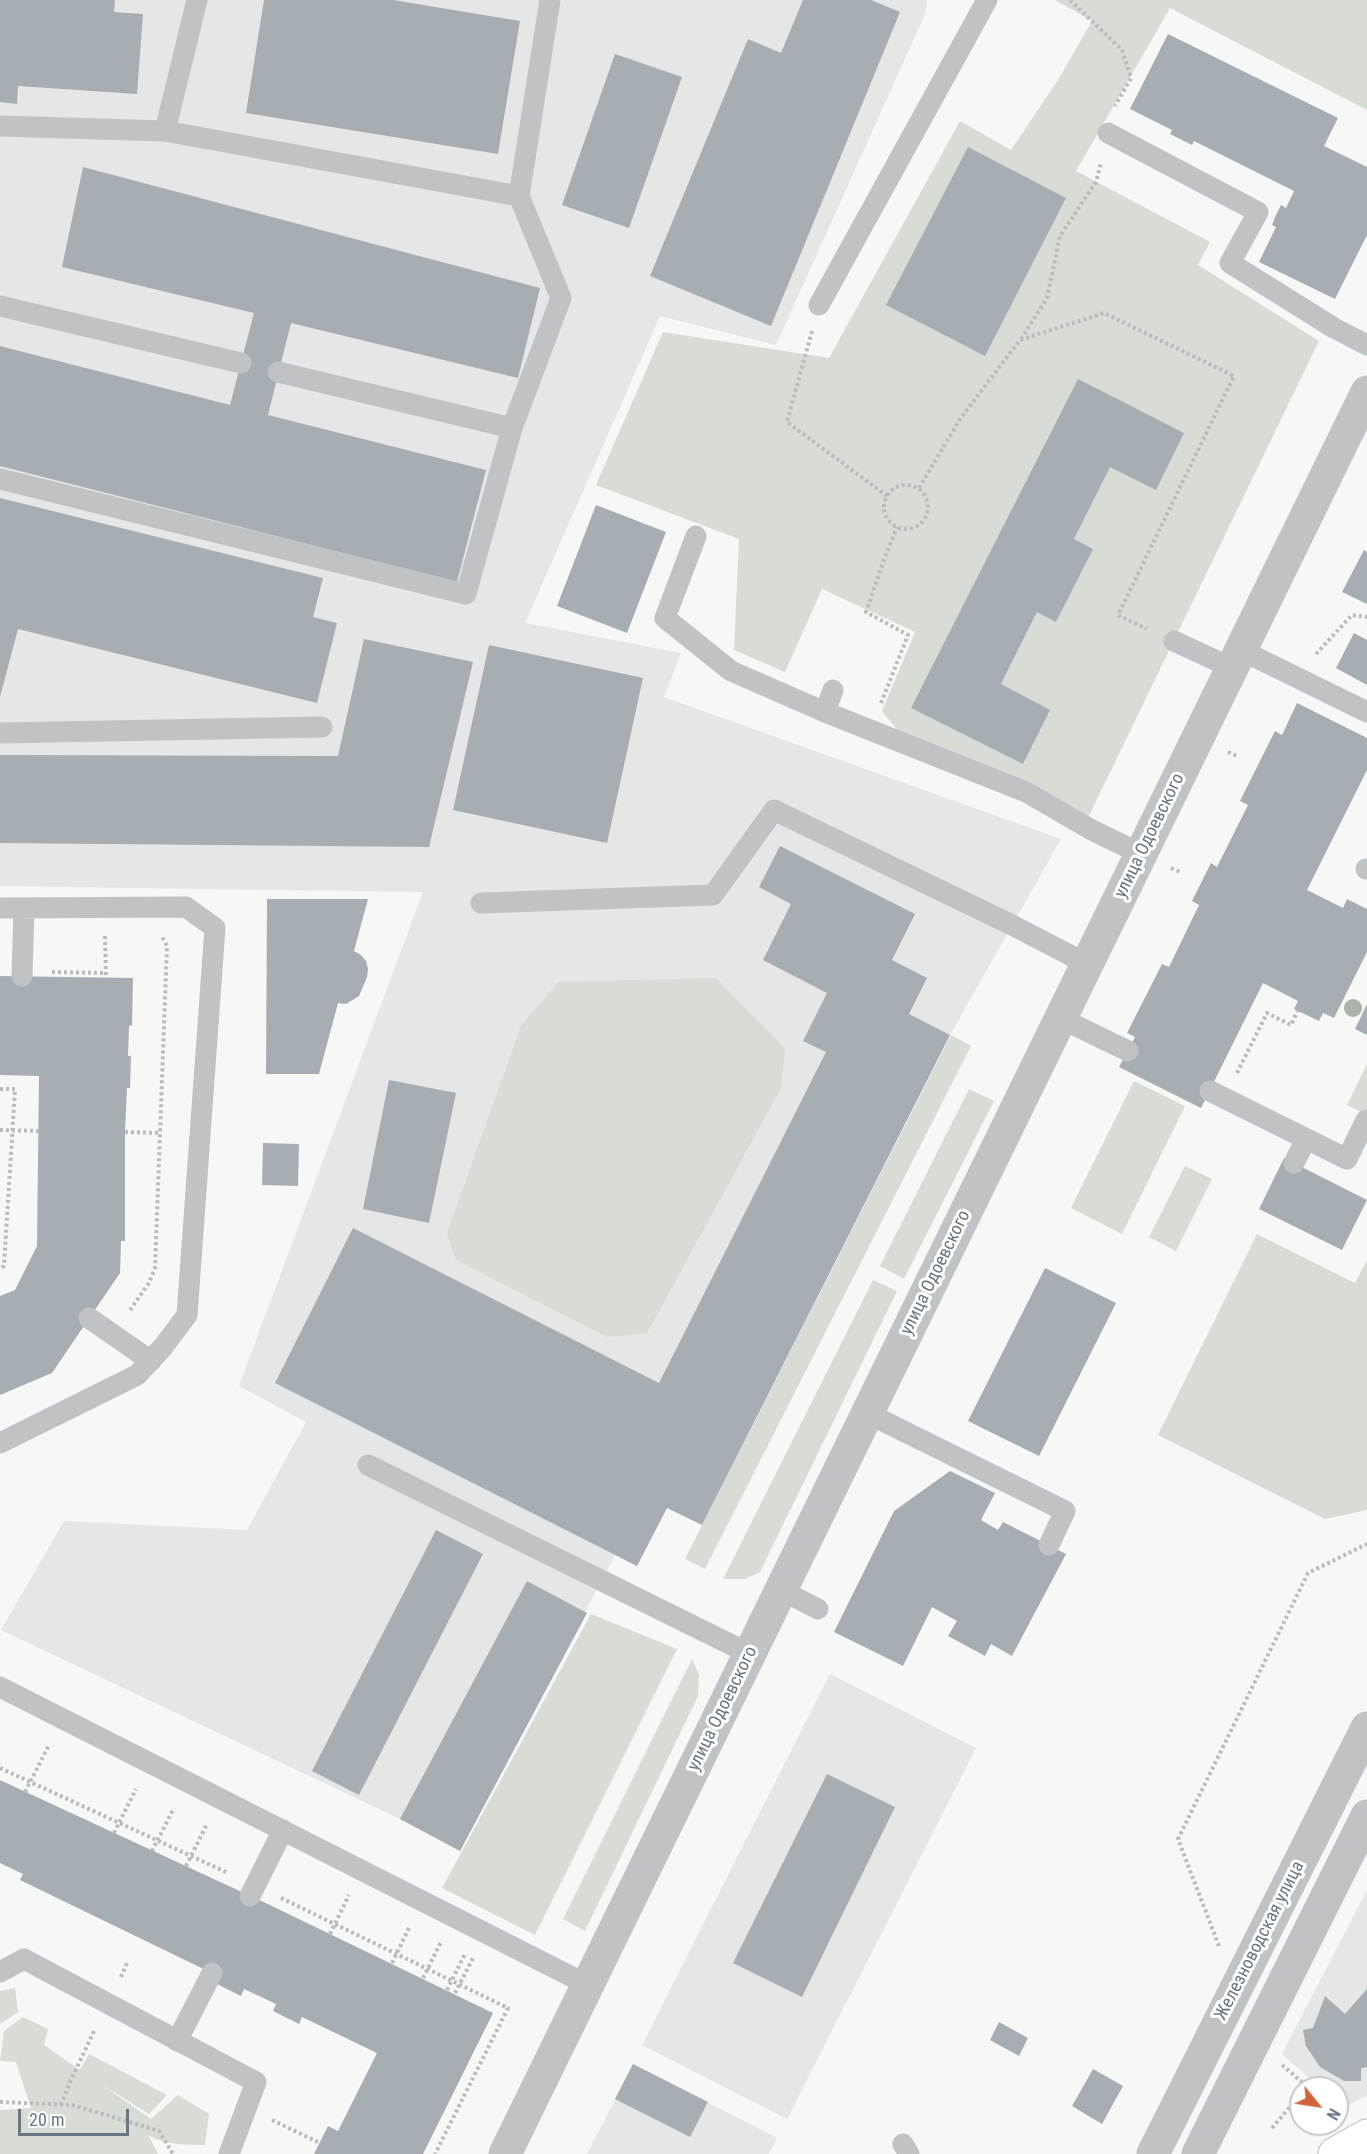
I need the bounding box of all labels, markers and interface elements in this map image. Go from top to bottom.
street label: улица Одоевского [1110,770,1190,902]
street label: улица Одоевского [896,1207,976,1339]
street label: улица Одоевского [683,1643,763,1775]
street label: Железноводская улица [1211,1858,1309,2024]
north arrow [1289,2076,1349,2136]
scale bar [21,2097,132,2135]
text: N [1323,2105,1344,2123]
text: 20 m [29,2109,64,2130]

